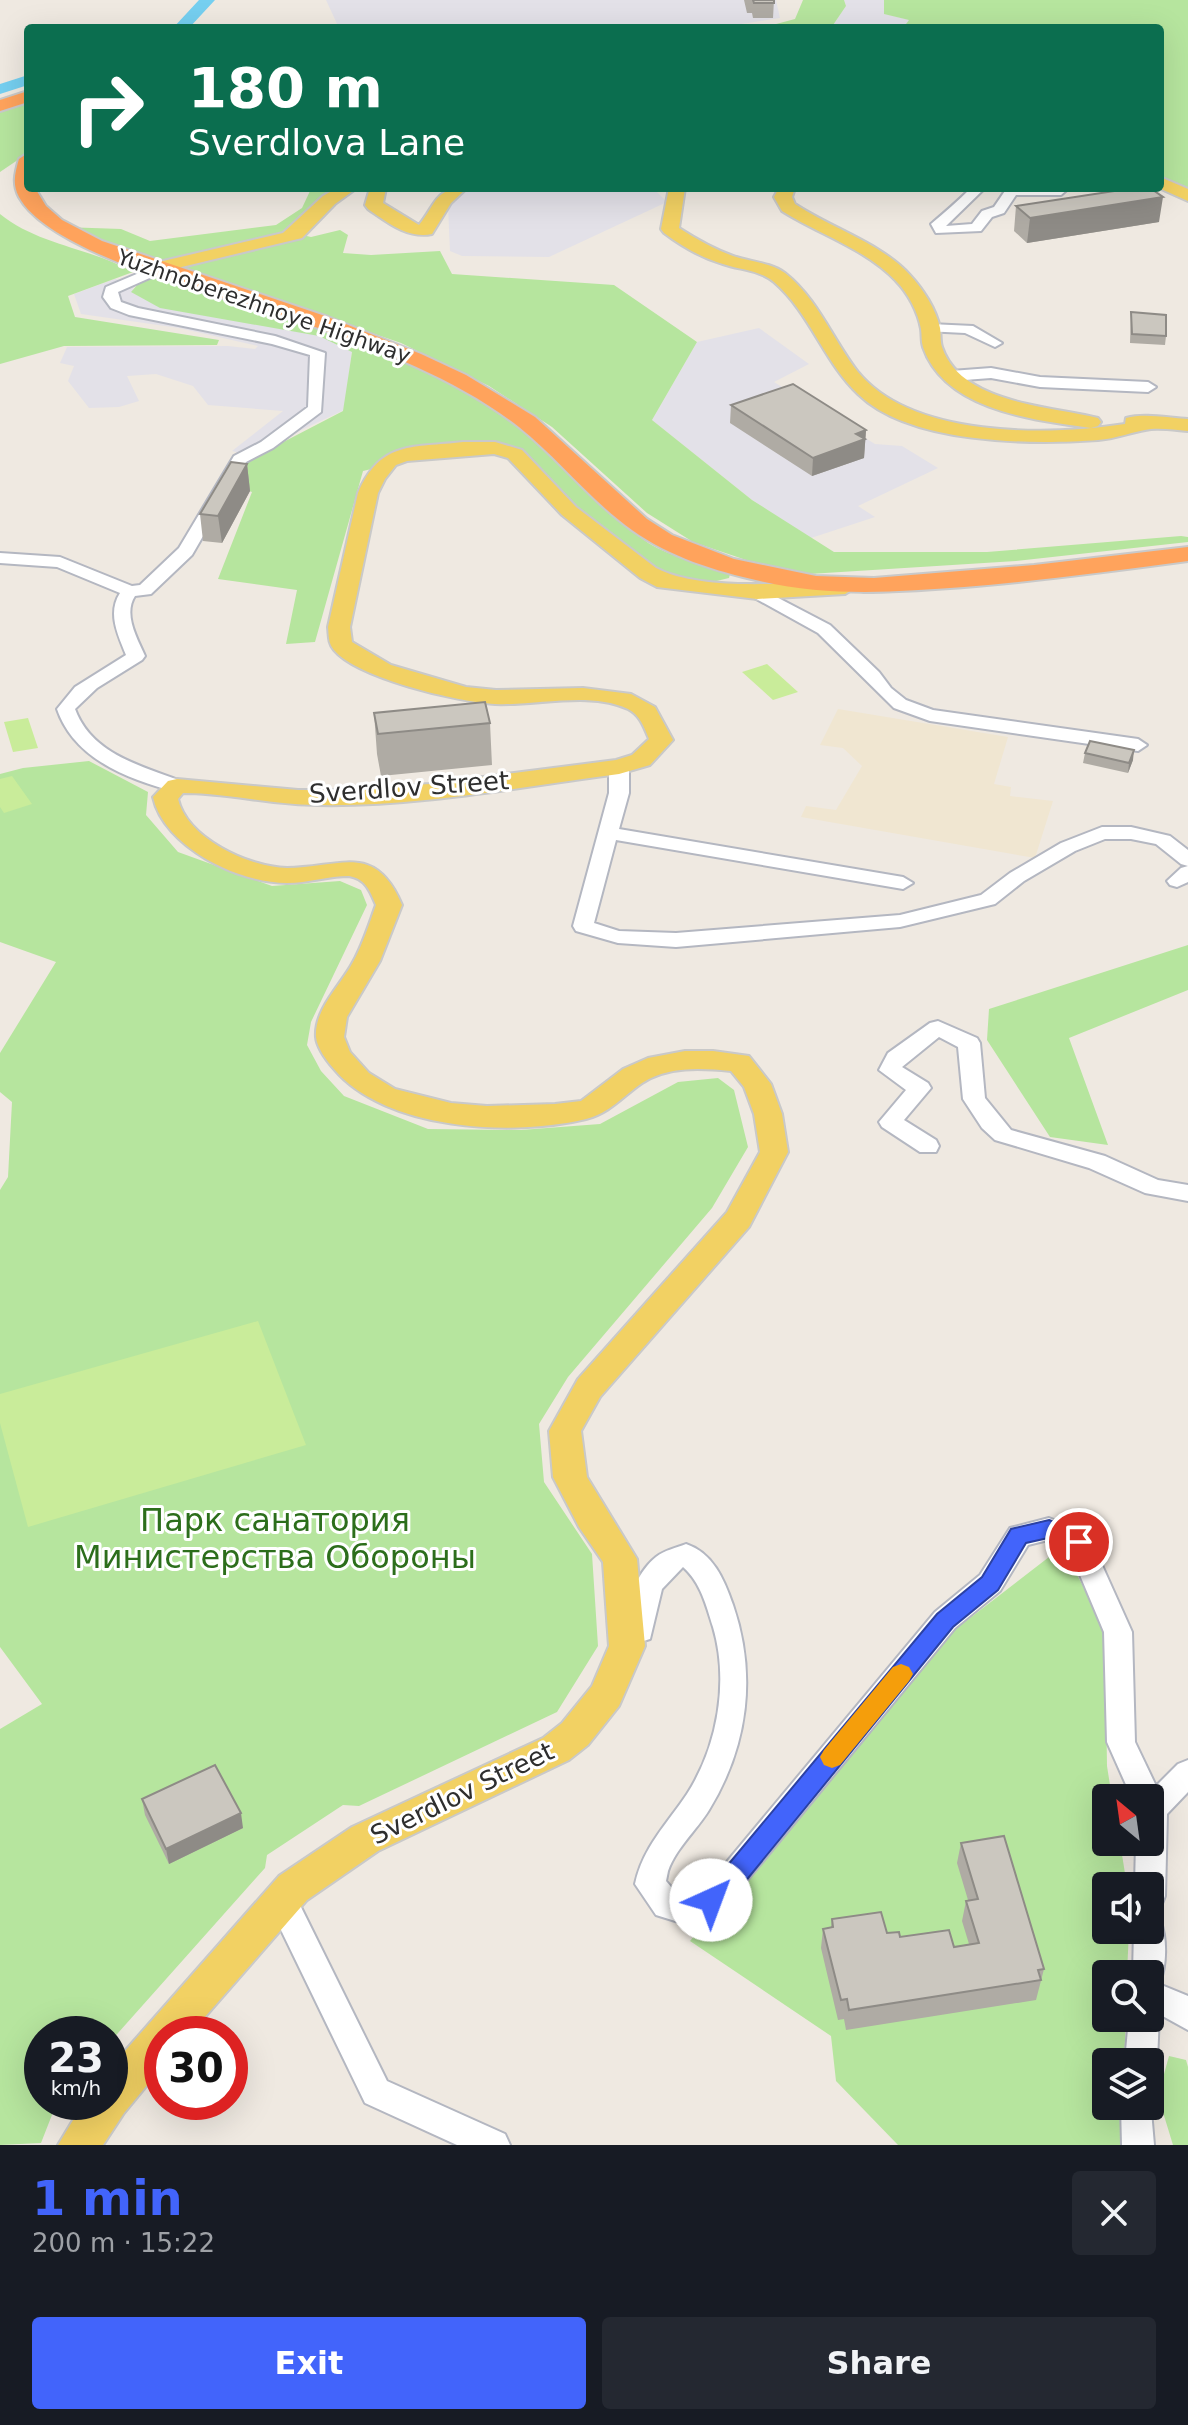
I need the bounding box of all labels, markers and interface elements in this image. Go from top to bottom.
text: 180 m [188,55,383,120]
icon: right [56,56,160,160]
text: Sverdlova Lane [188,122,465,163]
street label: Yuzhnoberezhnoye Highway [113,244,414,369]
street label: Sverdlov Street [308,765,510,809]
park label: Парк санатория Министерства Обороны [74,1501,476,1576]
pin [1045,1508,1113,1576]
icon: arrive [1057,1520,1101,1564]
street label: Sverdlov Street [365,1736,559,1850]
north arrow [1092,1784,1164,1856]
map controls [1092,1784,1164,2120]
position arrow [669,1858,753,1942]
button: sound [1092,1872,1164,1944]
button: search [1092,1960,1164,2032]
speed limit sign: 30 [144,2016,248,2120]
text: 23 [48,2035,104,2081]
button: layers [1092,2048,1164,2120]
text: km/h [51,2076,101,2100]
text: 1 min [32,2170,183,2226]
button: close [1072,2171,1156,2255]
text: 200 m · 15:22 [32,2228,215,2258]
button: Exit [32,2317,586,2409]
button: Share [602,2317,1156,2409]

